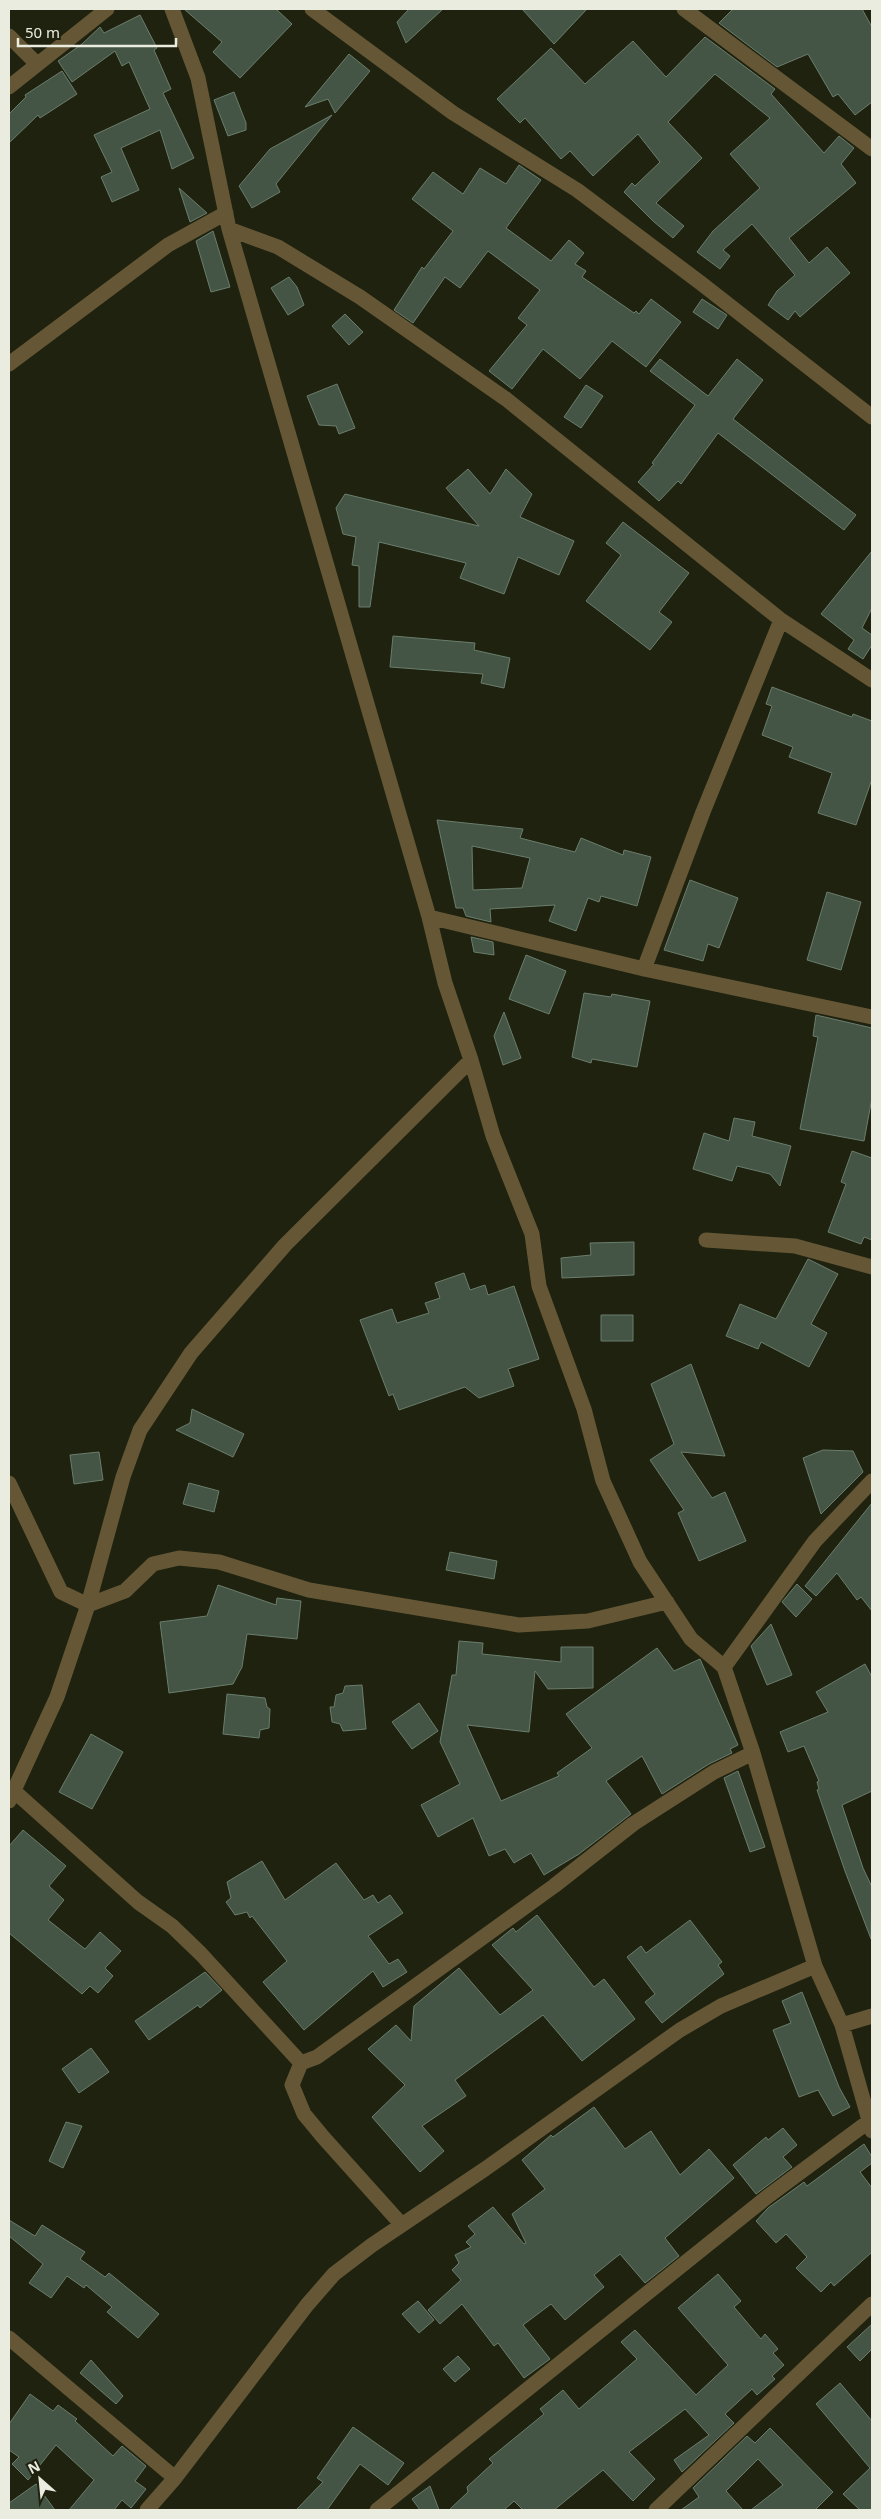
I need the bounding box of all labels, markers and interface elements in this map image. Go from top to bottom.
scale bar [18,15,175,47]
text: 50 m [25,22,60,42]
north arrow [15,2454,65,2504]
text: N [24,2456,43,2478]

